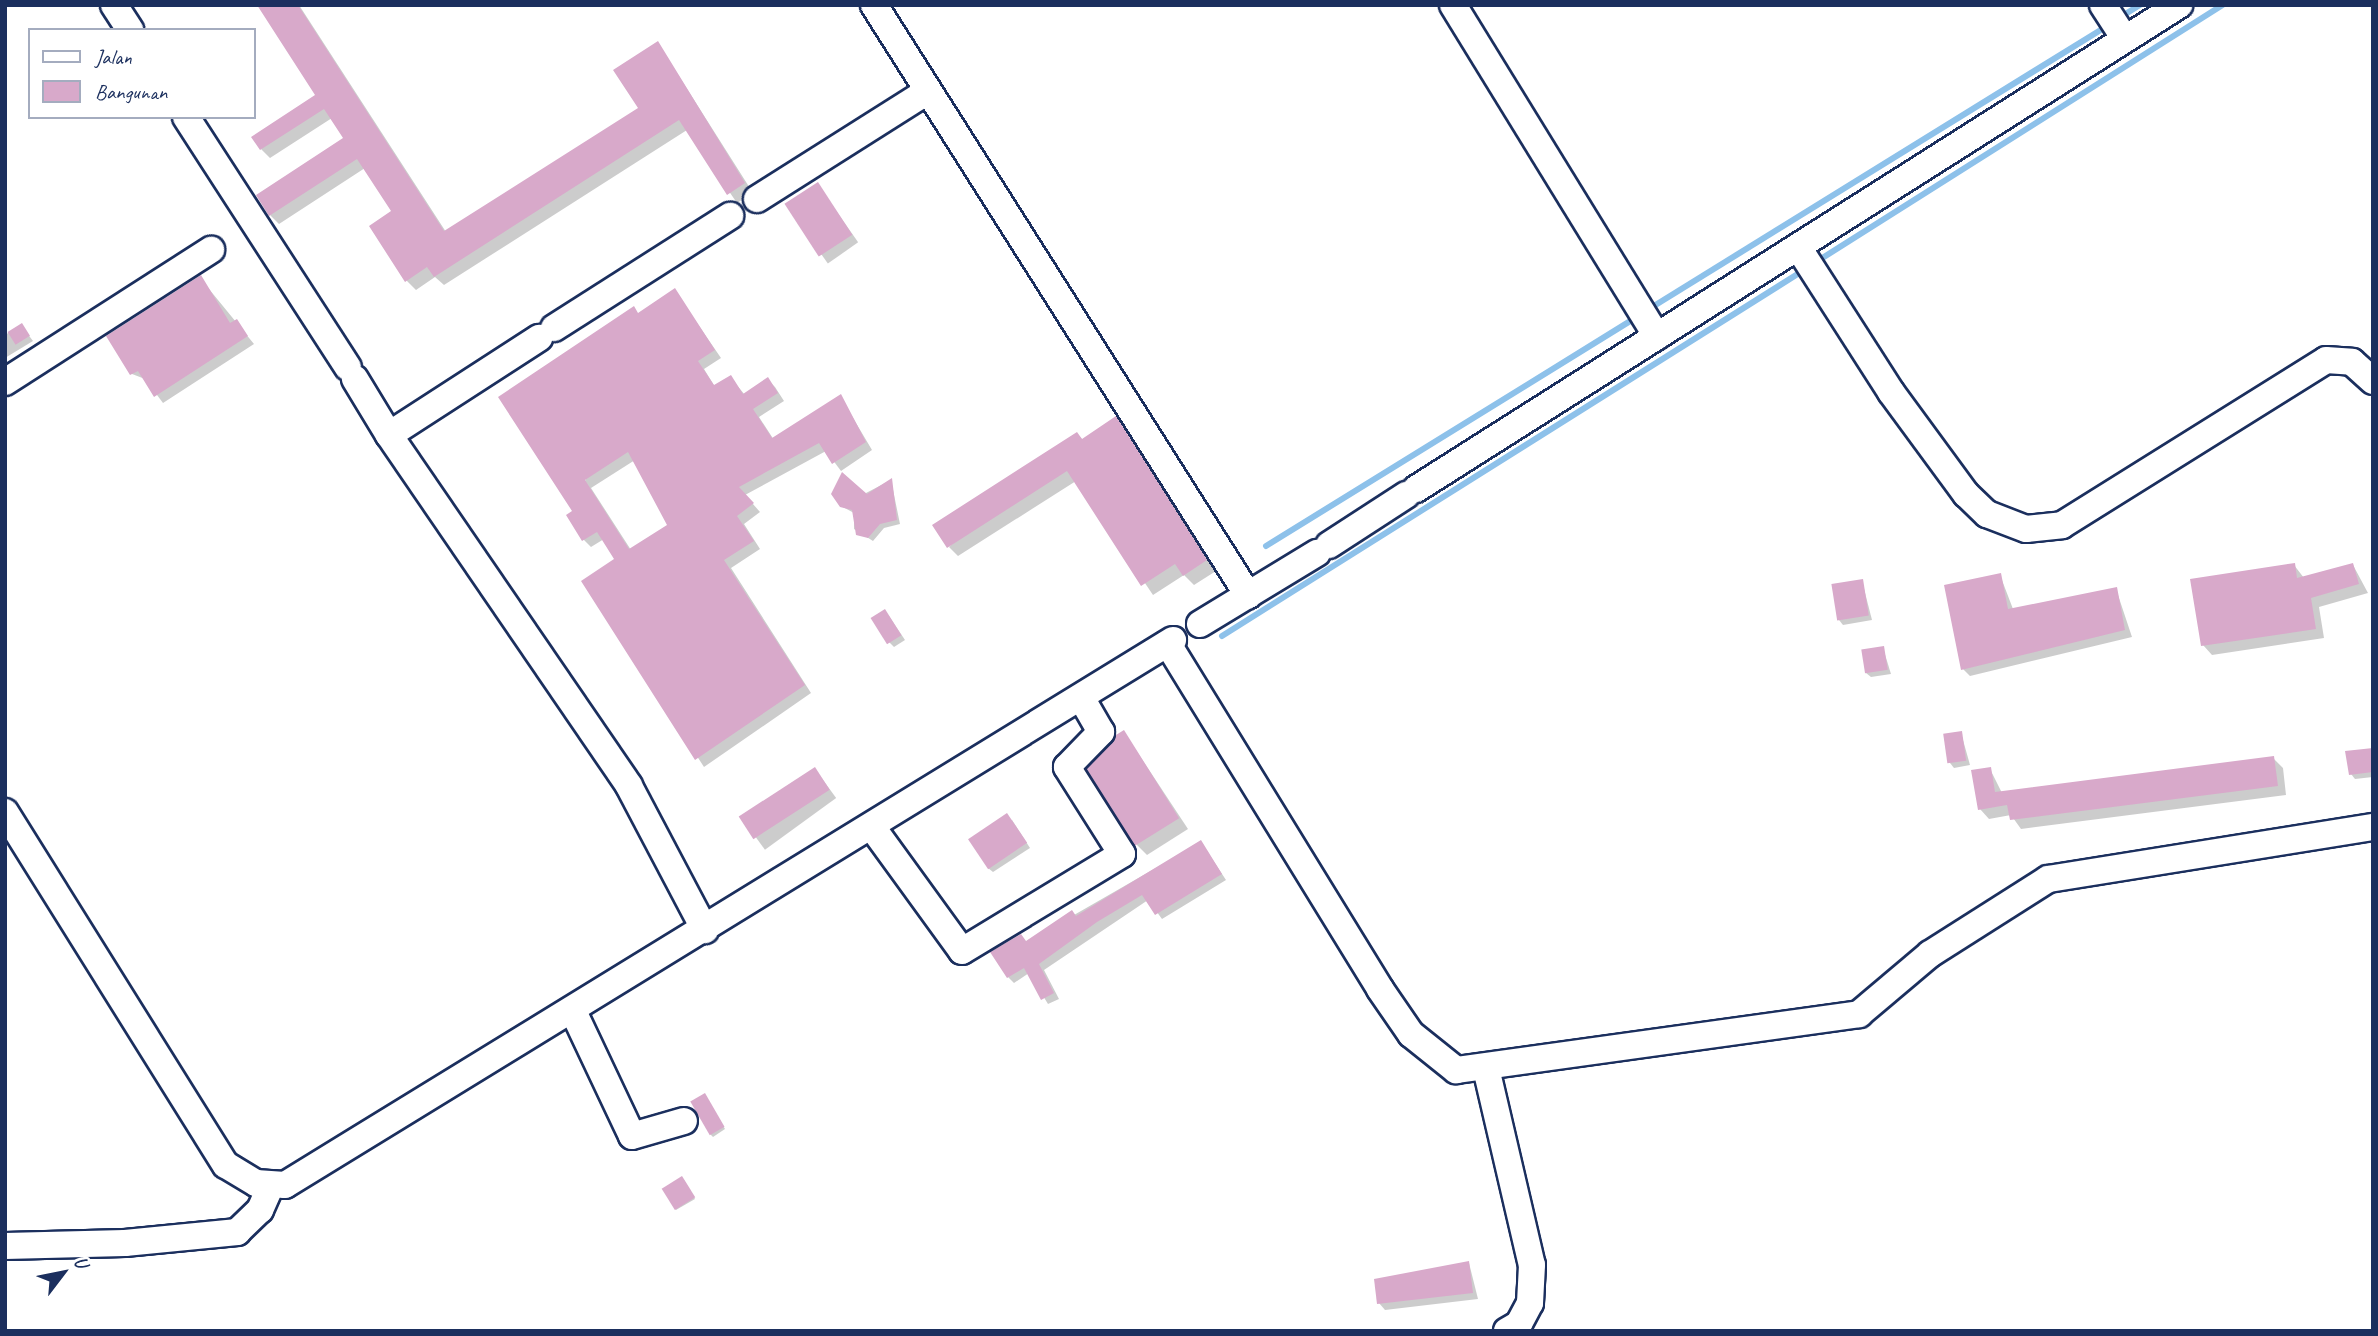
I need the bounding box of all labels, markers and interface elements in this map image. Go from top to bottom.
legend [28,28,256,119]
text: Jalan [95,44,132,70]
text: Bangunan [95,79,167,105]
north arrow [28,1238,98,1308]
text: U [68,1252,93,1272]

